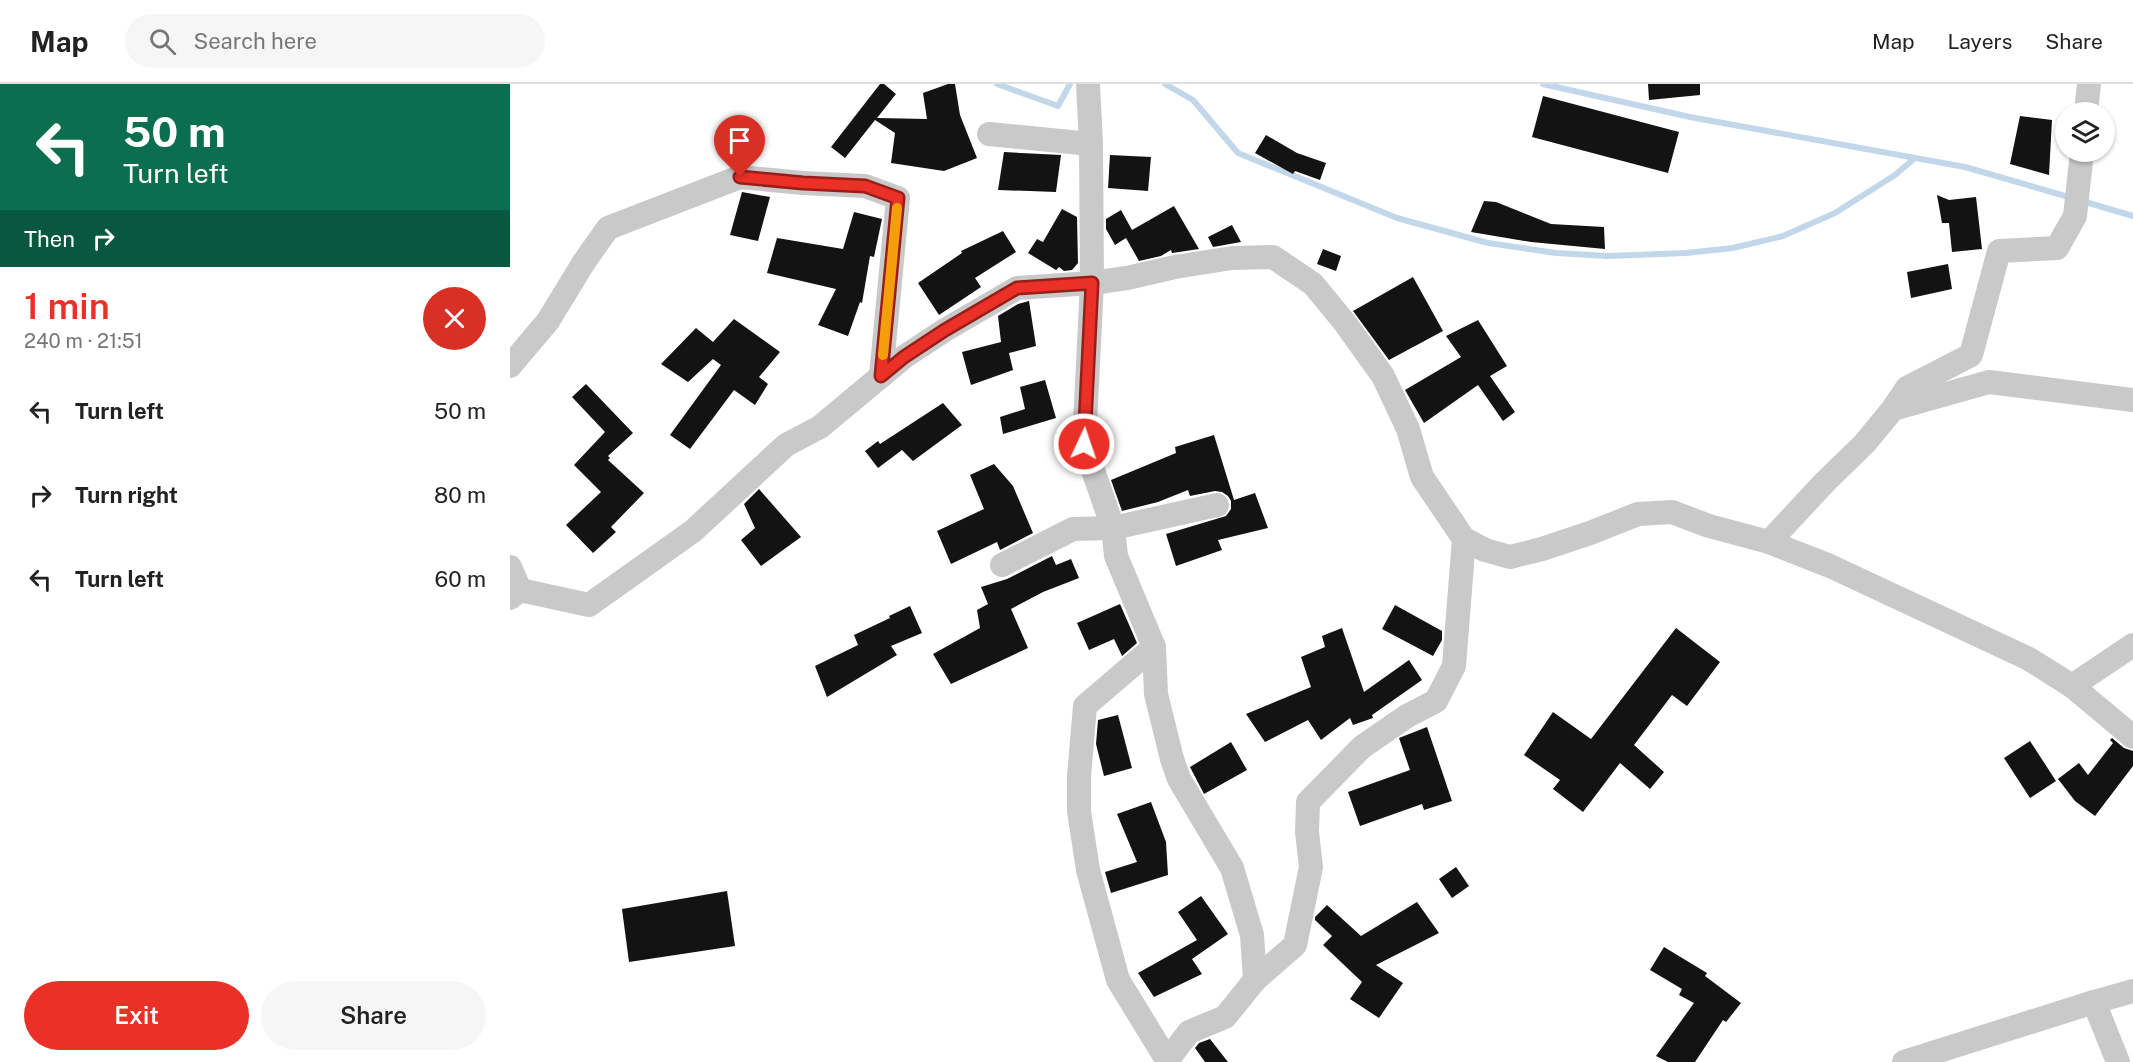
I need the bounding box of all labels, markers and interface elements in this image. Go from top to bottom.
search box [125,14,545,68]
text: Map [30,25,89,58]
icon: search [146,25,179,58]
text: Search here [194,28,317,54]
text: Map [1872,29,1915,54]
text: Layers [1948,29,2012,54]
text: Share [2045,29,2103,54]
map controls [2055,102,2115,162]
button: layers [2055,102,2115,162]
text: 50 m [123,107,226,156]
icon: left [24,108,102,186]
pin [714,115,765,177]
icon: arrive [723,124,756,157]
text: Turn left [123,157,229,189]
icon: right [87,222,120,255]
text: Then [24,226,75,252]
text: 1 min [24,285,110,327]
button: close [423,287,486,350]
text: 240 m · 21:51 [24,329,143,353]
icon: left [24,395,57,428]
text: Turn left [75,398,164,424]
text: 50 m [434,398,486,424]
position arrow [1052,412,1116,476]
icon: right [24,479,57,512]
text: Turn right [75,482,178,508]
text: 80 m [434,482,486,508]
icon: left [24,563,57,596]
text: Turn left [75,566,164,592]
text: 60 m [435,566,486,592]
button: Exit [24,981,249,1050]
button: Share [261,981,486,1050]

